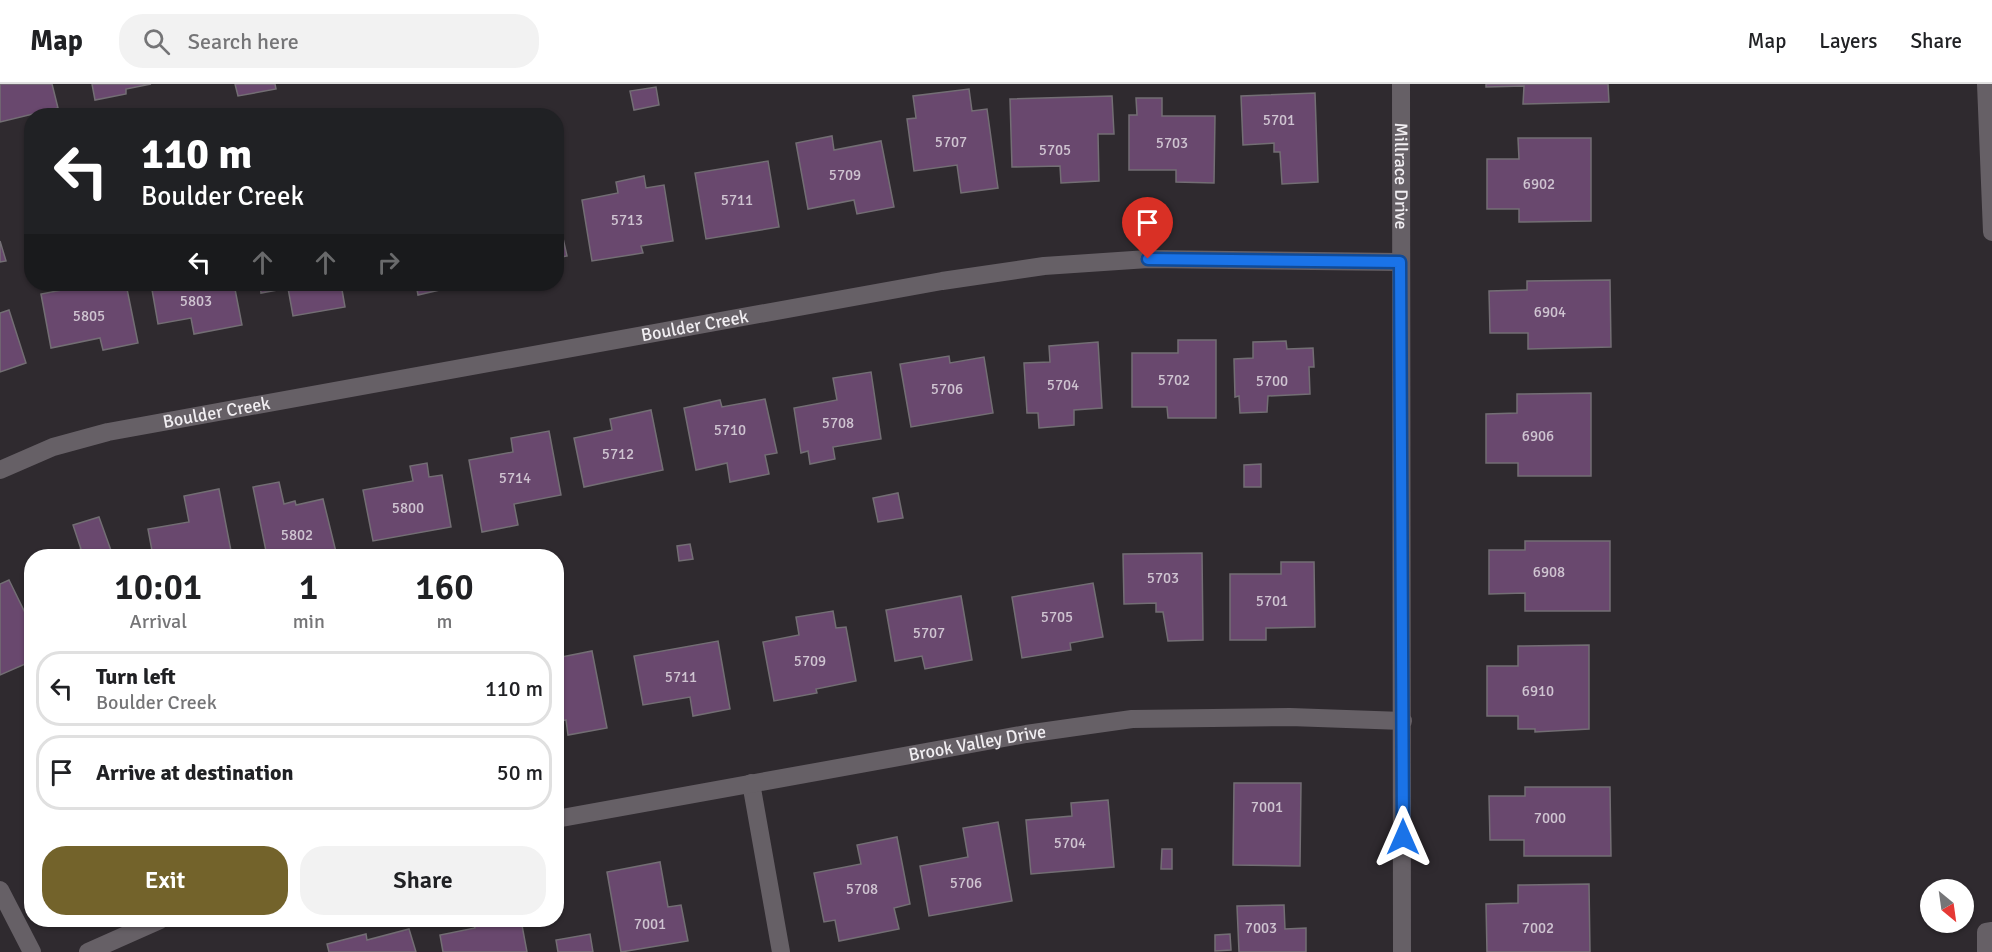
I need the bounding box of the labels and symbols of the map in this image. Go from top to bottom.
house number: 5701 [1263,111,1295,129]
street label: Millrace Drive [1390,122,1412,230]
house number: 5707 [935,133,967,151]
house number: 5703 [1156,134,1188,152]
house number: 5705 [1039,141,1071,159]
house number: 5709 [829,166,861,184]
house number: 6902 [1523,175,1555,193]
house number: 5711 [721,191,753,209]
pin [1122,197,1173,259]
house number: 5713 [611,211,643,229]
house number: 5803 [180,292,212,310]
house number: 6904 [1534,303,1566,321]
street label: Boulder Creek [639,305,750,346]
house number: 5805 [73,307,105,325]
house number: 5702 [1158,371,1190,389]
house number: 5700 [1256,372,1288,390]
house number: 5704 [1047,376,1079,394]
house number: 5706 [931,380,963,398]
street label: Boulder Creek [161,392,272,433]
house number: 5708 [822,414,854,432]
house number: 5710 [714,421,746,439]
house number: 6906 [1522,427,1554,445]
house number: 5712 [602,445,634,463]
house number: 5714 [499,469,531,487]
house number: 5800 [392,499,424,517]
house number: 5802 [281,526,313,544]
house number: 6908 [1533,563,1565,581]
house number: 5703 [1147,569,1179,587]
house number: 5701 [1256,592,1288,610]
house number: 5705 [1041,608,1073,626]
house number: 5707 [913,624,945,642]
house number: 5709 [794,652,826,670]
house number: 5711 [665,668,697,686]
house number: 6910 [1522,682,1554,700]
street label: Brook Valley Drive [907,720,1047,766]
house number: 7001 [1251,798,1283,816]
position arrow [1371,805,1435,869]
house number: 7000 [1534,809,1566,827]
house number: 5704 [1054,834,1086,852]
house number: 5706 [950,874,982,892]
north arrow [1920,879,1974,933]
house number: 5708 [846,880,878,898]
house number: 7001 [634,915,666,933]
house number: 7003 [1245,919,1277,937]
house number: 7002 [1522,919,1554,937]

